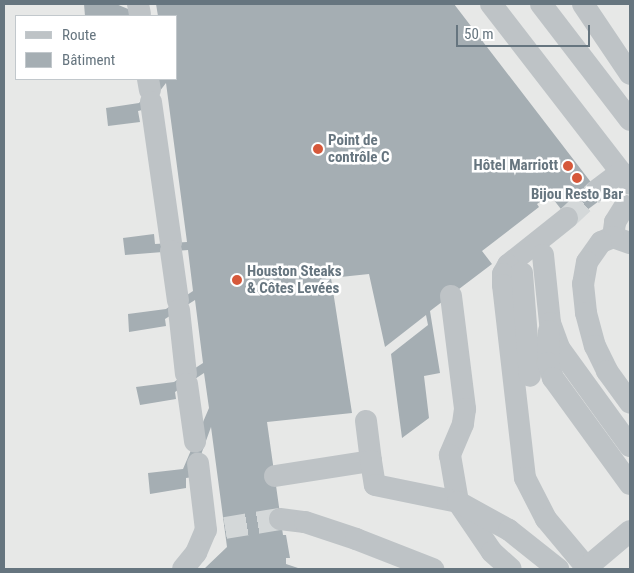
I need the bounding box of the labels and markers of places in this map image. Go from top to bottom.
place label: Point de contrôle C [328,131,389,166]
marker: Point de contrôle C [312,143,324,155]
place label: Hôtel Marriott [474,157,558,175]
marker: Hôtel Marriott [562,160,574,172]
marker: Bijou Resto Bar [571,172,583,184]
place label: Bijou Resto Bar [531,186,623,204]
place label: Houston Steaks & Côtes Levées [247,262,341,297]
marker: Houston Steaks & Côtes Levées [231,274,243,286]

